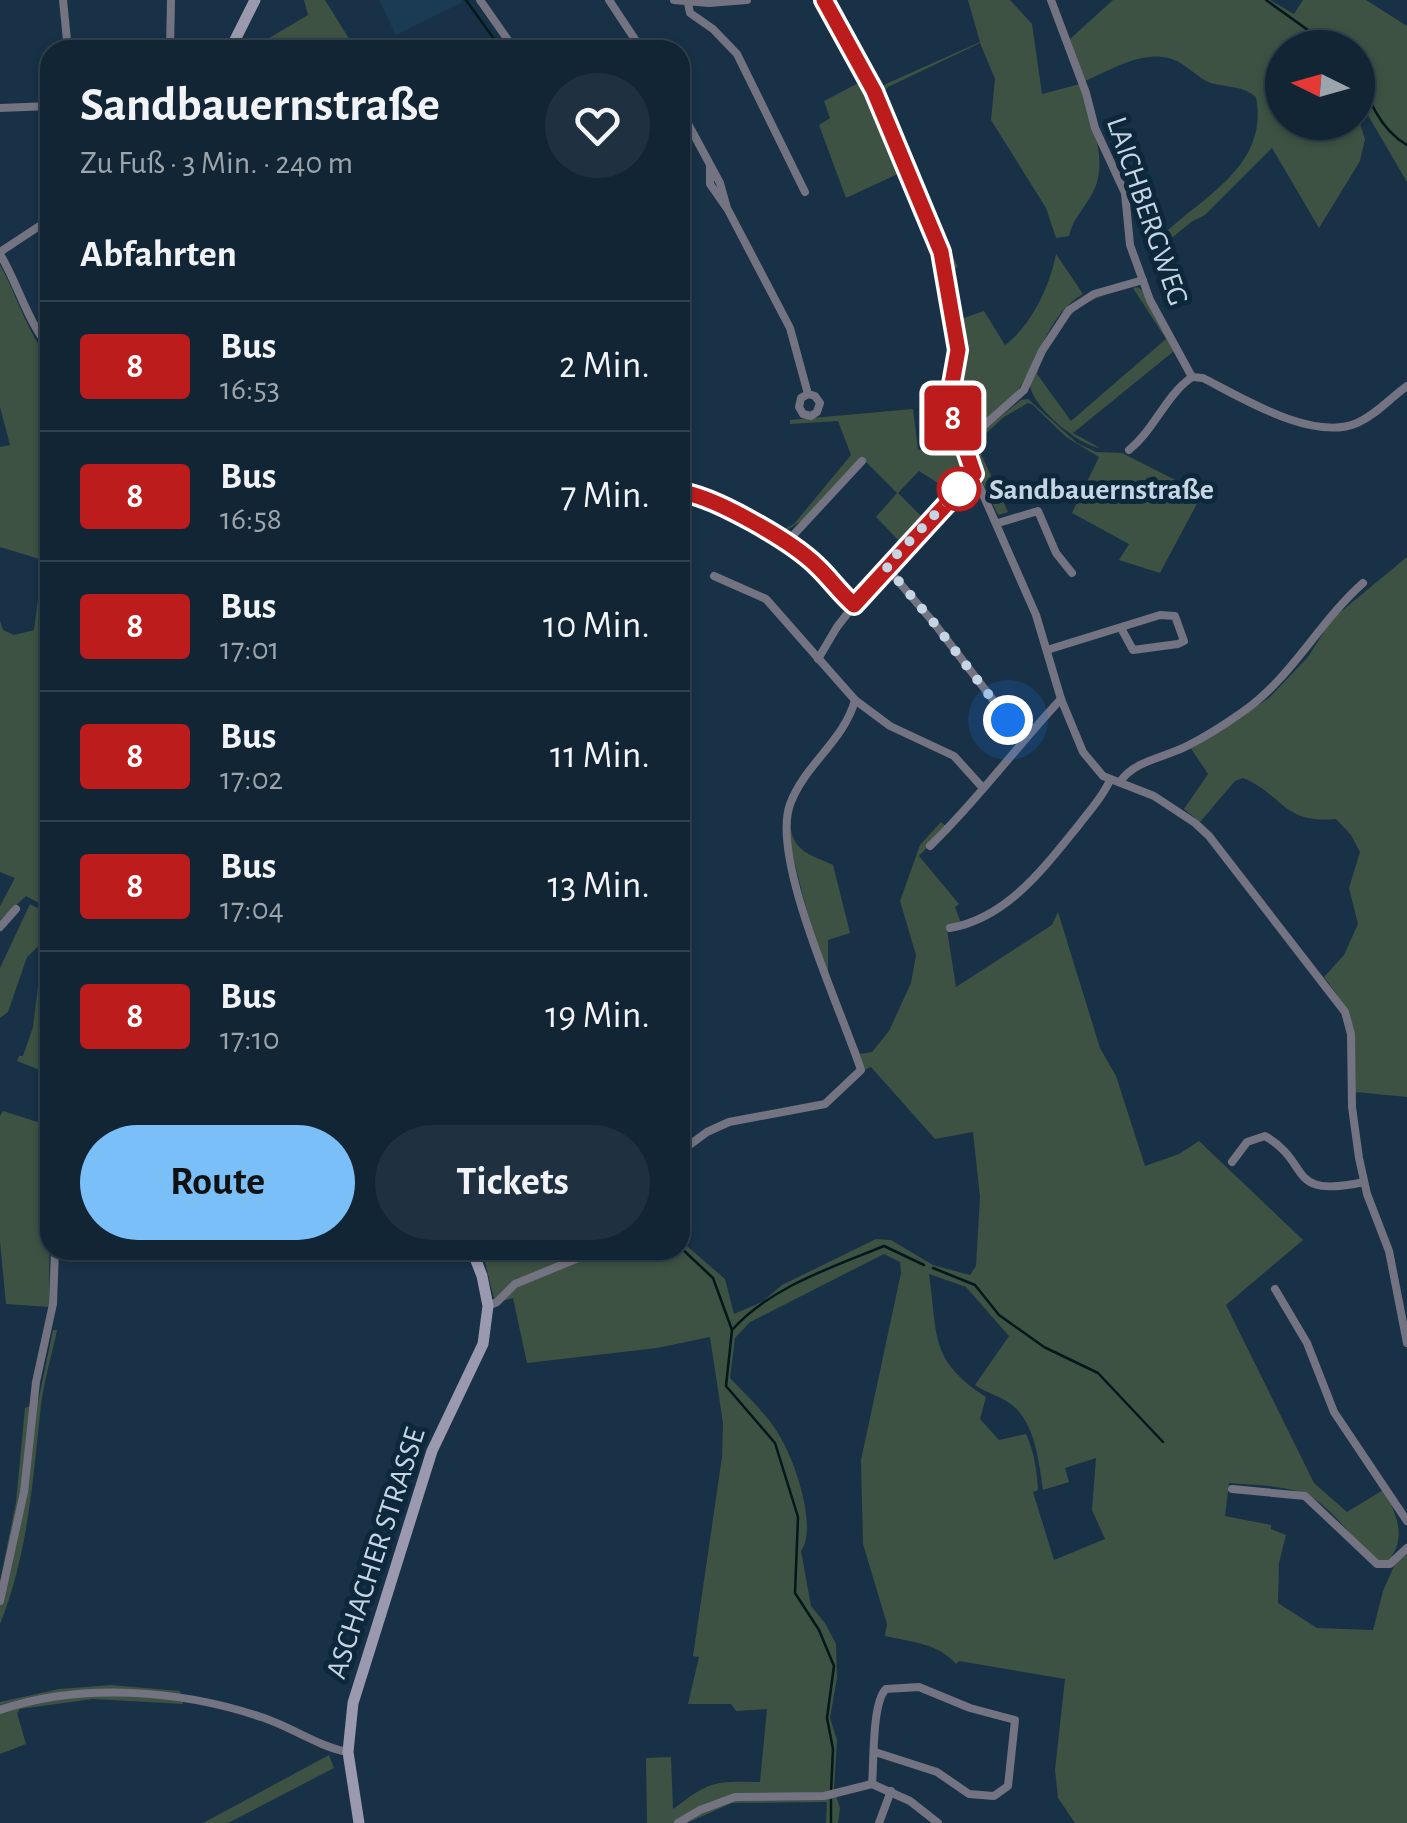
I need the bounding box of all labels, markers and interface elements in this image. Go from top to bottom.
north arrow [1265,30,1375,140]
map controls [1265,30,1375,140]
button: heart [545,73,650,178]
text: Sandbauernstraße [80,82,440,130]
street label: LAICHBERGWEG [1101,113,1193,309]
text: Zu Fuß · 3 Min. · 240 m [80,147,353,179]
text: Abfahrten [80,236,237,274]
text: Bus [220,328,276,366]
text: 2 Min. [559,347,650,385]
text: 8 [126,349,144,384]
text: 16:53 [220,373,280,405]
line badge: 8 [920,386,986,450]
text: 8 [944,401,962,436]
text: Bus [220,458,276,496]
marker: Sandbauernstraße [938,468,980,510]
place label: Sandbauernstraße [989,475,1214,505]
text: 7 Min. [560,477,650,515]
text: 8 [126,479,144,514]
text: 16:58 [220,503,282,535]
text: Bus [220,588,276,626]
text: 10 Min. [543,607,650,645]
text: 8 [126,609,144,644]
text: 17:01 [220,633,280,665]
your location [983,695,1033,745]
text: Bus [220,718,276,756]
text: 11 Min. [550,737,650,775]
text: 8 [126,739,144,774]
text: 17:02 [220,763,283,795]
text: Bus [220,848,276,886]
text: 13 Min. [548,867,650,905]
text: 8 [126,869,144,904]
text: 17:04 [220,893,284,925]
text: Bus [220,978,276,1016]
text: 19 Min. [545,997,650,1035]
text: 8 [126,999,144,1034]
text: 17:10 [220,1023,280,1055]
button: Route [80,1125,355,1240]
button: Tickets [375,1125,650,1240]
street label: ASCHACHER STRASSE [321,1424,431,1682]

